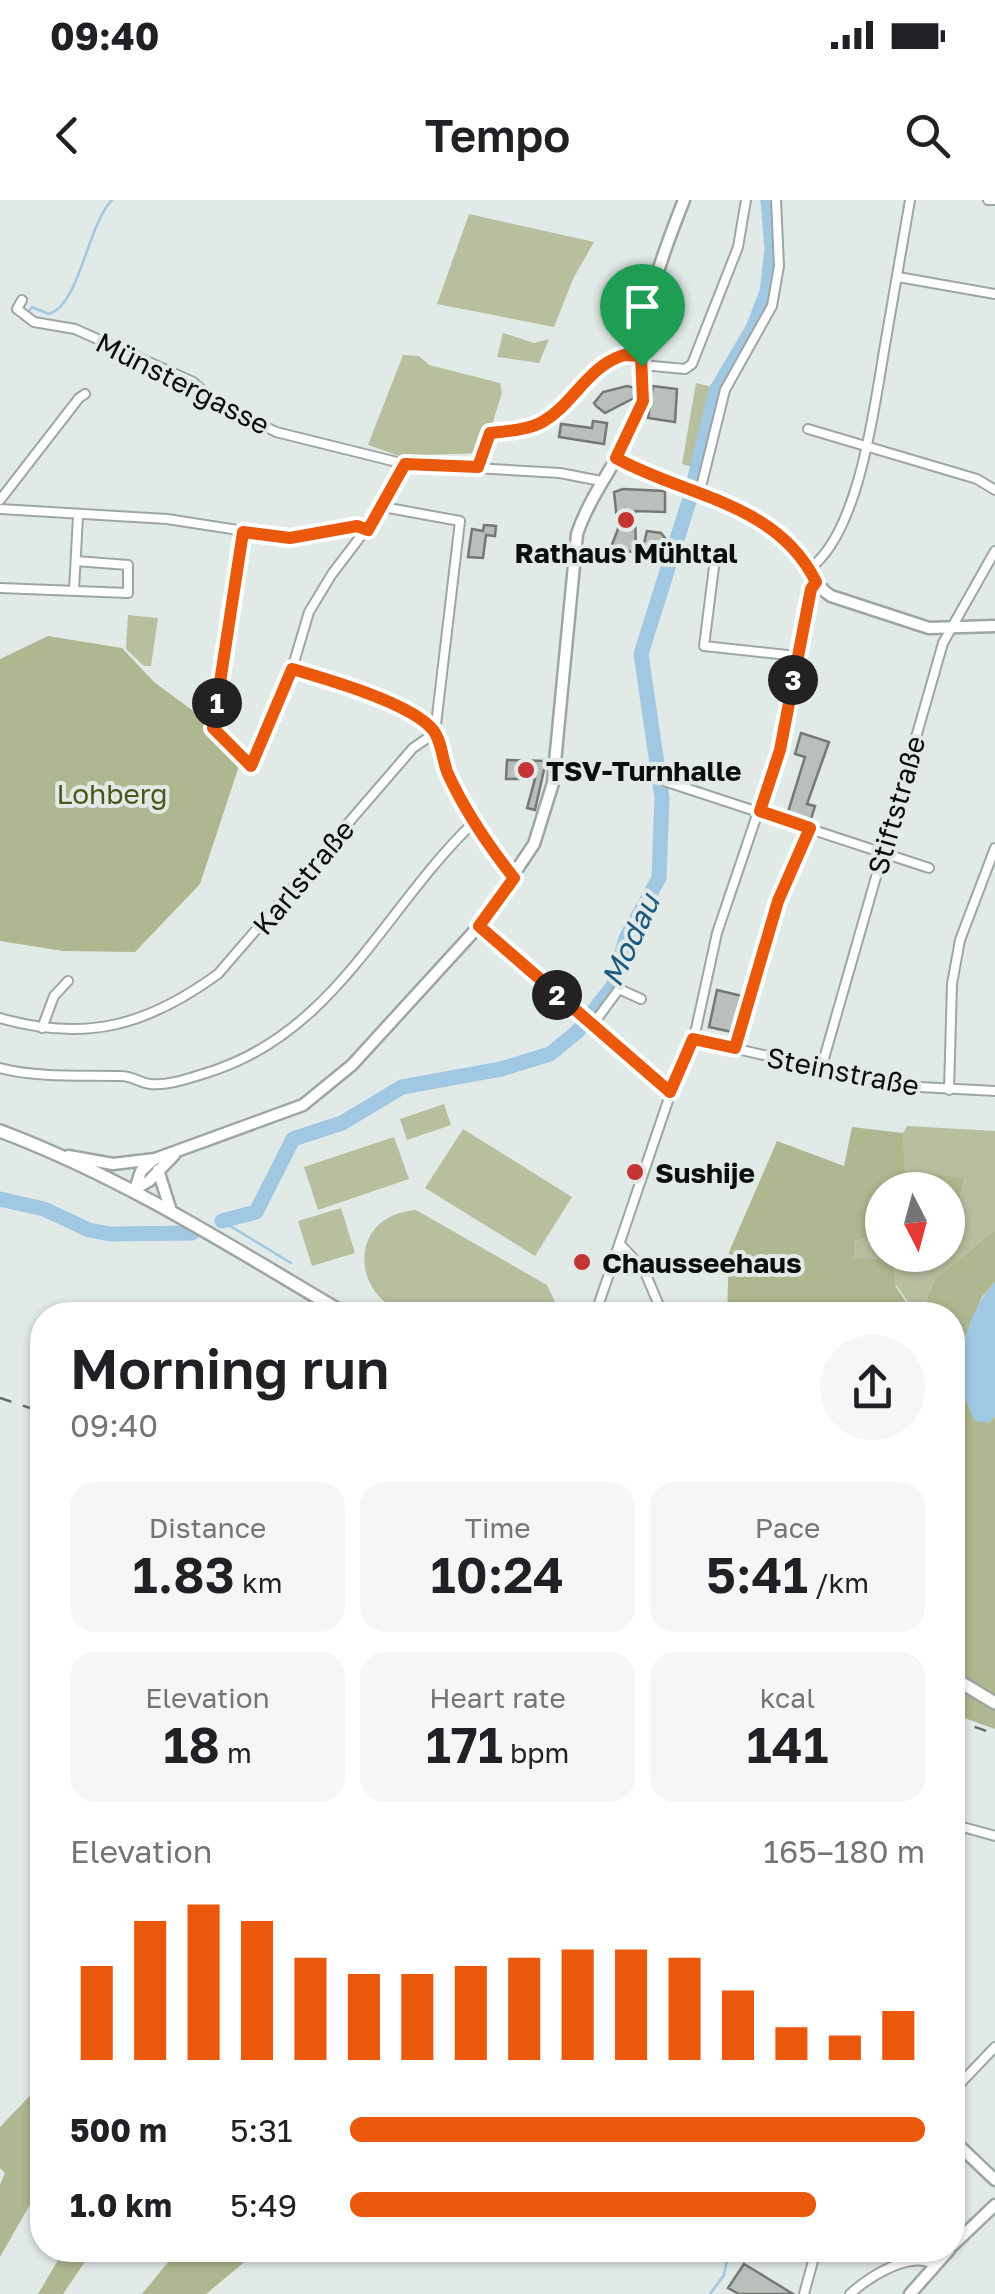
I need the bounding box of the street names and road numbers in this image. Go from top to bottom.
street label: Münstergasse [91,325,275,441]
street label: Stiftstraße [860,732,932,878]
street label: Karlstraße [245,813,361,941]
street label: Steinstraße [764,1040,922,1102]

